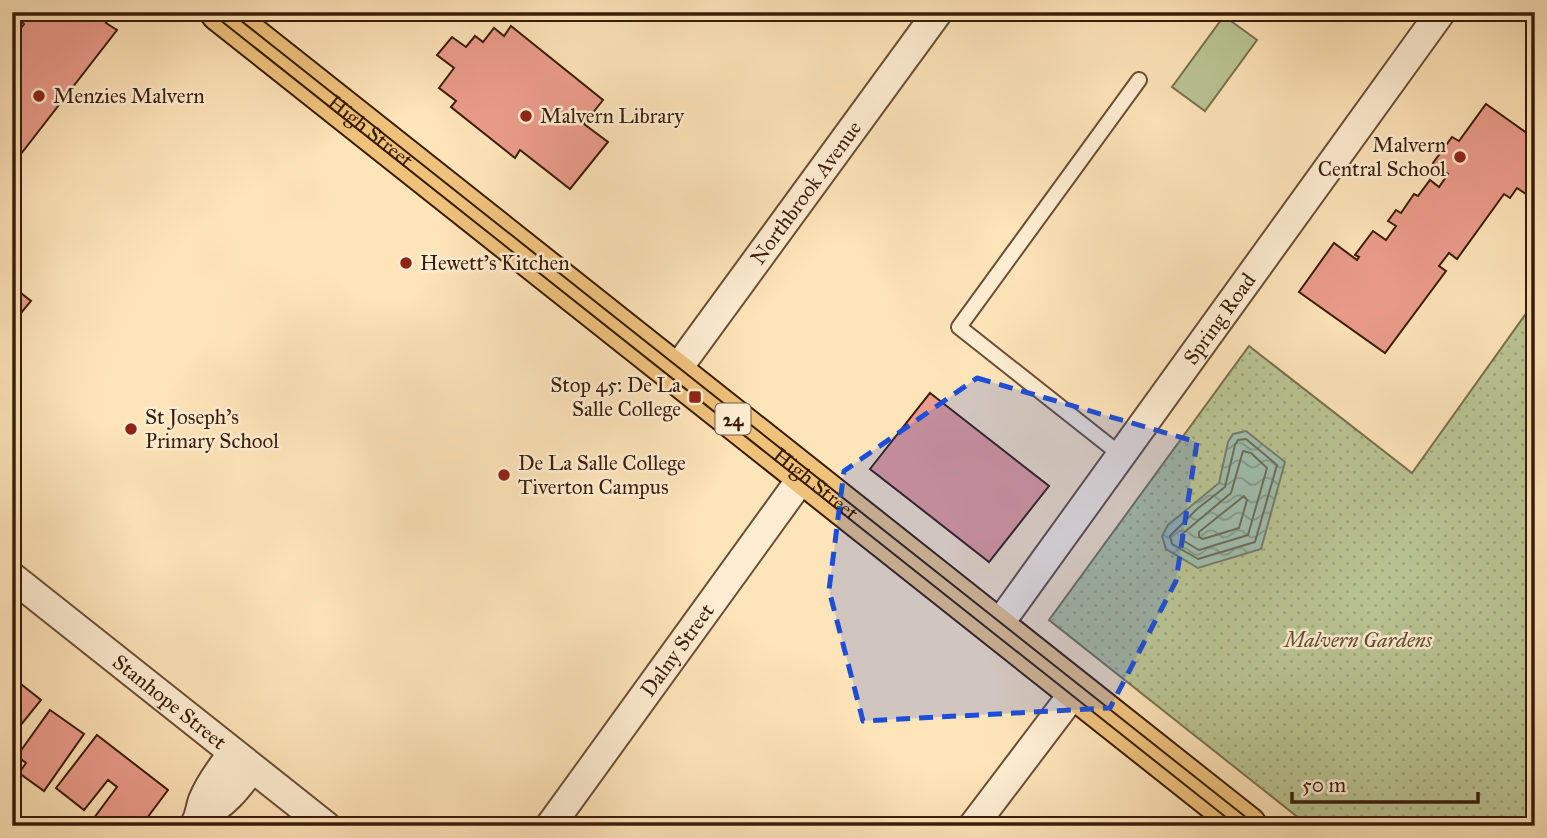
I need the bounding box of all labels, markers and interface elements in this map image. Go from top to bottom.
place label: Menzies Malvern [53,83,205,109]
marker: Menzies Malvern [31,88,47,104]
street label: High Street [322,89,419,174]
place label: Malvern Library [540,103,685,129]
marker: Malvern Library [518,108,534,124]
street label: Northbrook Avenue [745,116,867,270]
place label: Malvern Central School [1318,132,1446,182]
marker: Malvern Central School [1452,149,1468,165]
place label: Hewett’s Kitchen [420,250,570,276]
marker: Hewett’s Kitchen [398,255,414,271]
street label: Spring Road [1178,268,1261,370]
place label: Stop 45: De La Salle College [550,372,681,422]
marker: Stop 45: De La Salle College [687,389,703,405]
place label: St Joseph's Primary School [145,404,279,454]
road number: 24 [716,404,750,434]
marker: St Joseph's Primary School [123,421,139,437]
street label: High Street [767,442,864,526]
place label: De La Salle College Tiverton Campus [518,450,686,500]
marker: De La Salle College Tiverton Campus [496,467,512,483]
street label: Dalny Street [635,598,720,702]
park label: Malvern Gardens [1282,627,1433,653]
street label: Stanhope Street [107,649,232,755]
scale bar [1292,761,1477,805]
text: 50 m [1302,772,1347,798]

